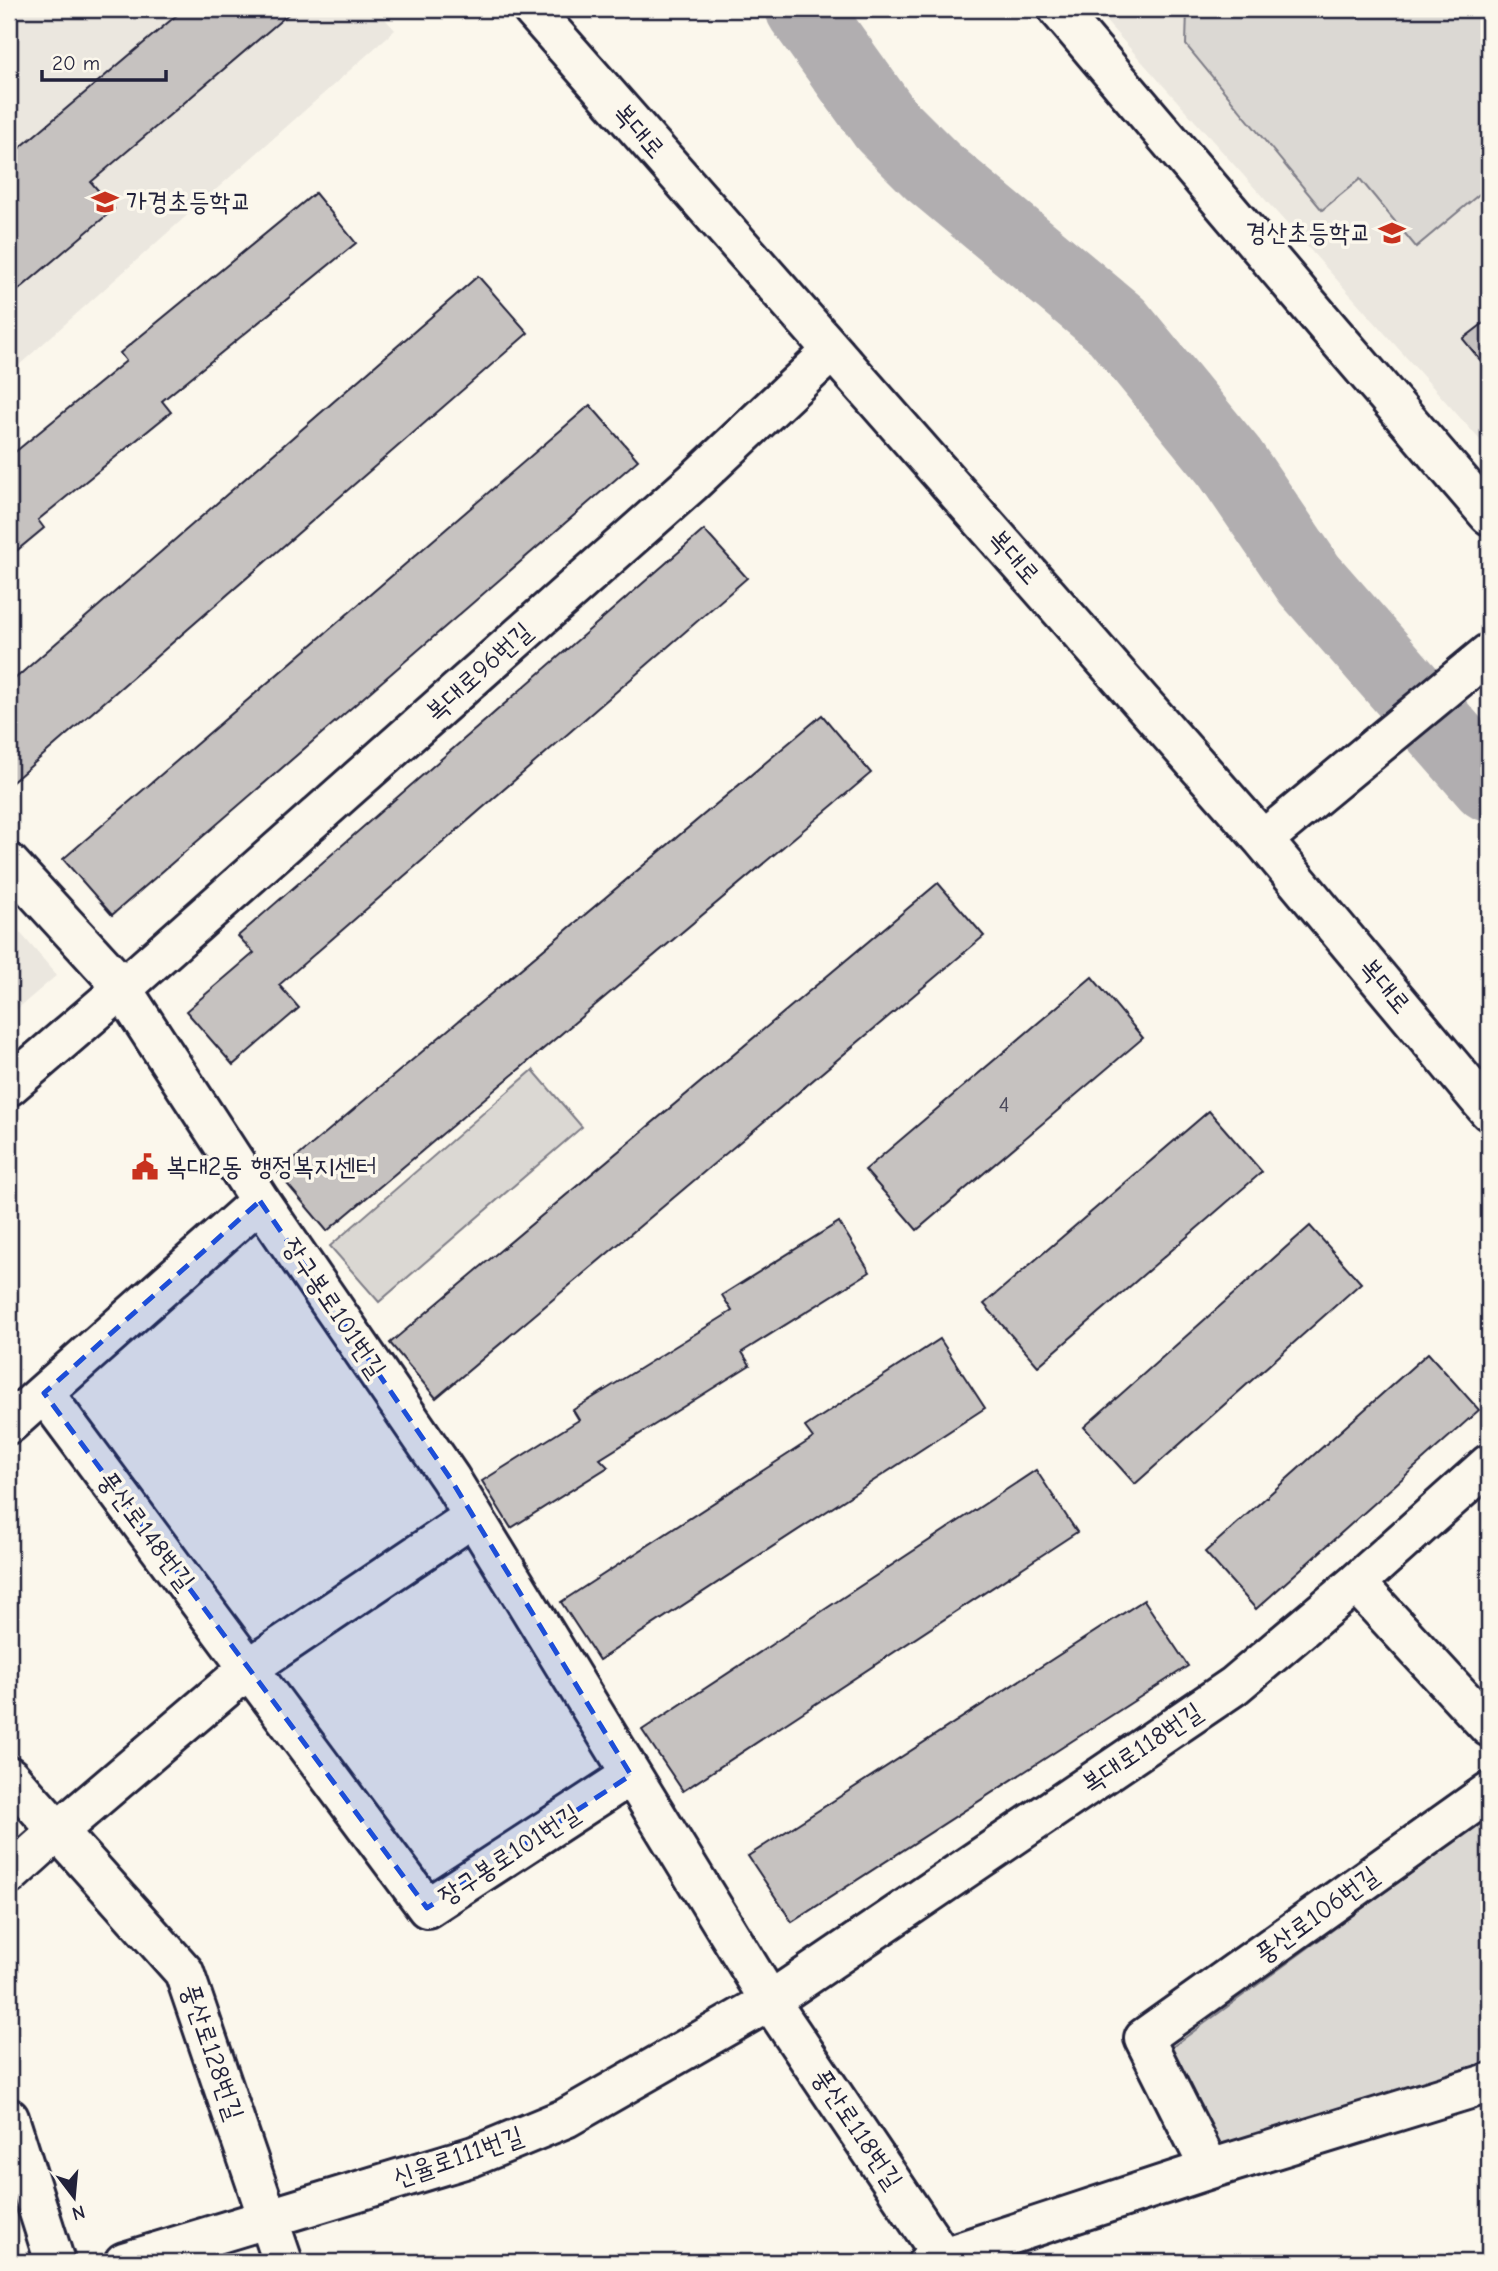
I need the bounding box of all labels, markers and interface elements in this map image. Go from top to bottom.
scale bar [42,38,166,82]
text: 20 m [52,51,100,75]
street label: 복대로 [607,97,671,165]
school or university icon: 가경초등학교 [90,187,120,217]
place label: 가경초등학교 [126,187,252,217]
place label: 경산초등학교 [1245,218,1371,248]
school or university icon: 경산초등학교 [1377,218,1407,248]
street label: 복대로 [982,523,1046,591]
street label: 복대로96번길 [420,616,538,727]
street label: 복대로 [1353,952,1417,1020]
house number: 4 [998,1091,1010,1118]
public building icon: 복대2동 행정복지센터 [130,1152,160,1182]
place label: 복대2동 행정복지센터 [166,1152,377,1182]
street label: 장구봉로101번길 [276,1232,392,1384]
street label: 풍산로148번길 [92,1466,200,1596]
street label: 복대로118번길 [1076,1697,1208,1799]
street label: 장구봉로101번길 [433,1798,585,1912]
street label: 풍산로106번길 [1250,1860,1384,1970]
street label: 풍산로128번길 [175,1980,249,2124]
street label: 풍산로118번길 [806,2063,908,2195]
street label: 신율로111번길 [389,2121,527,2193]
north arrow [38,2162,108,2232]
text: N [69,2200,87,2225]

